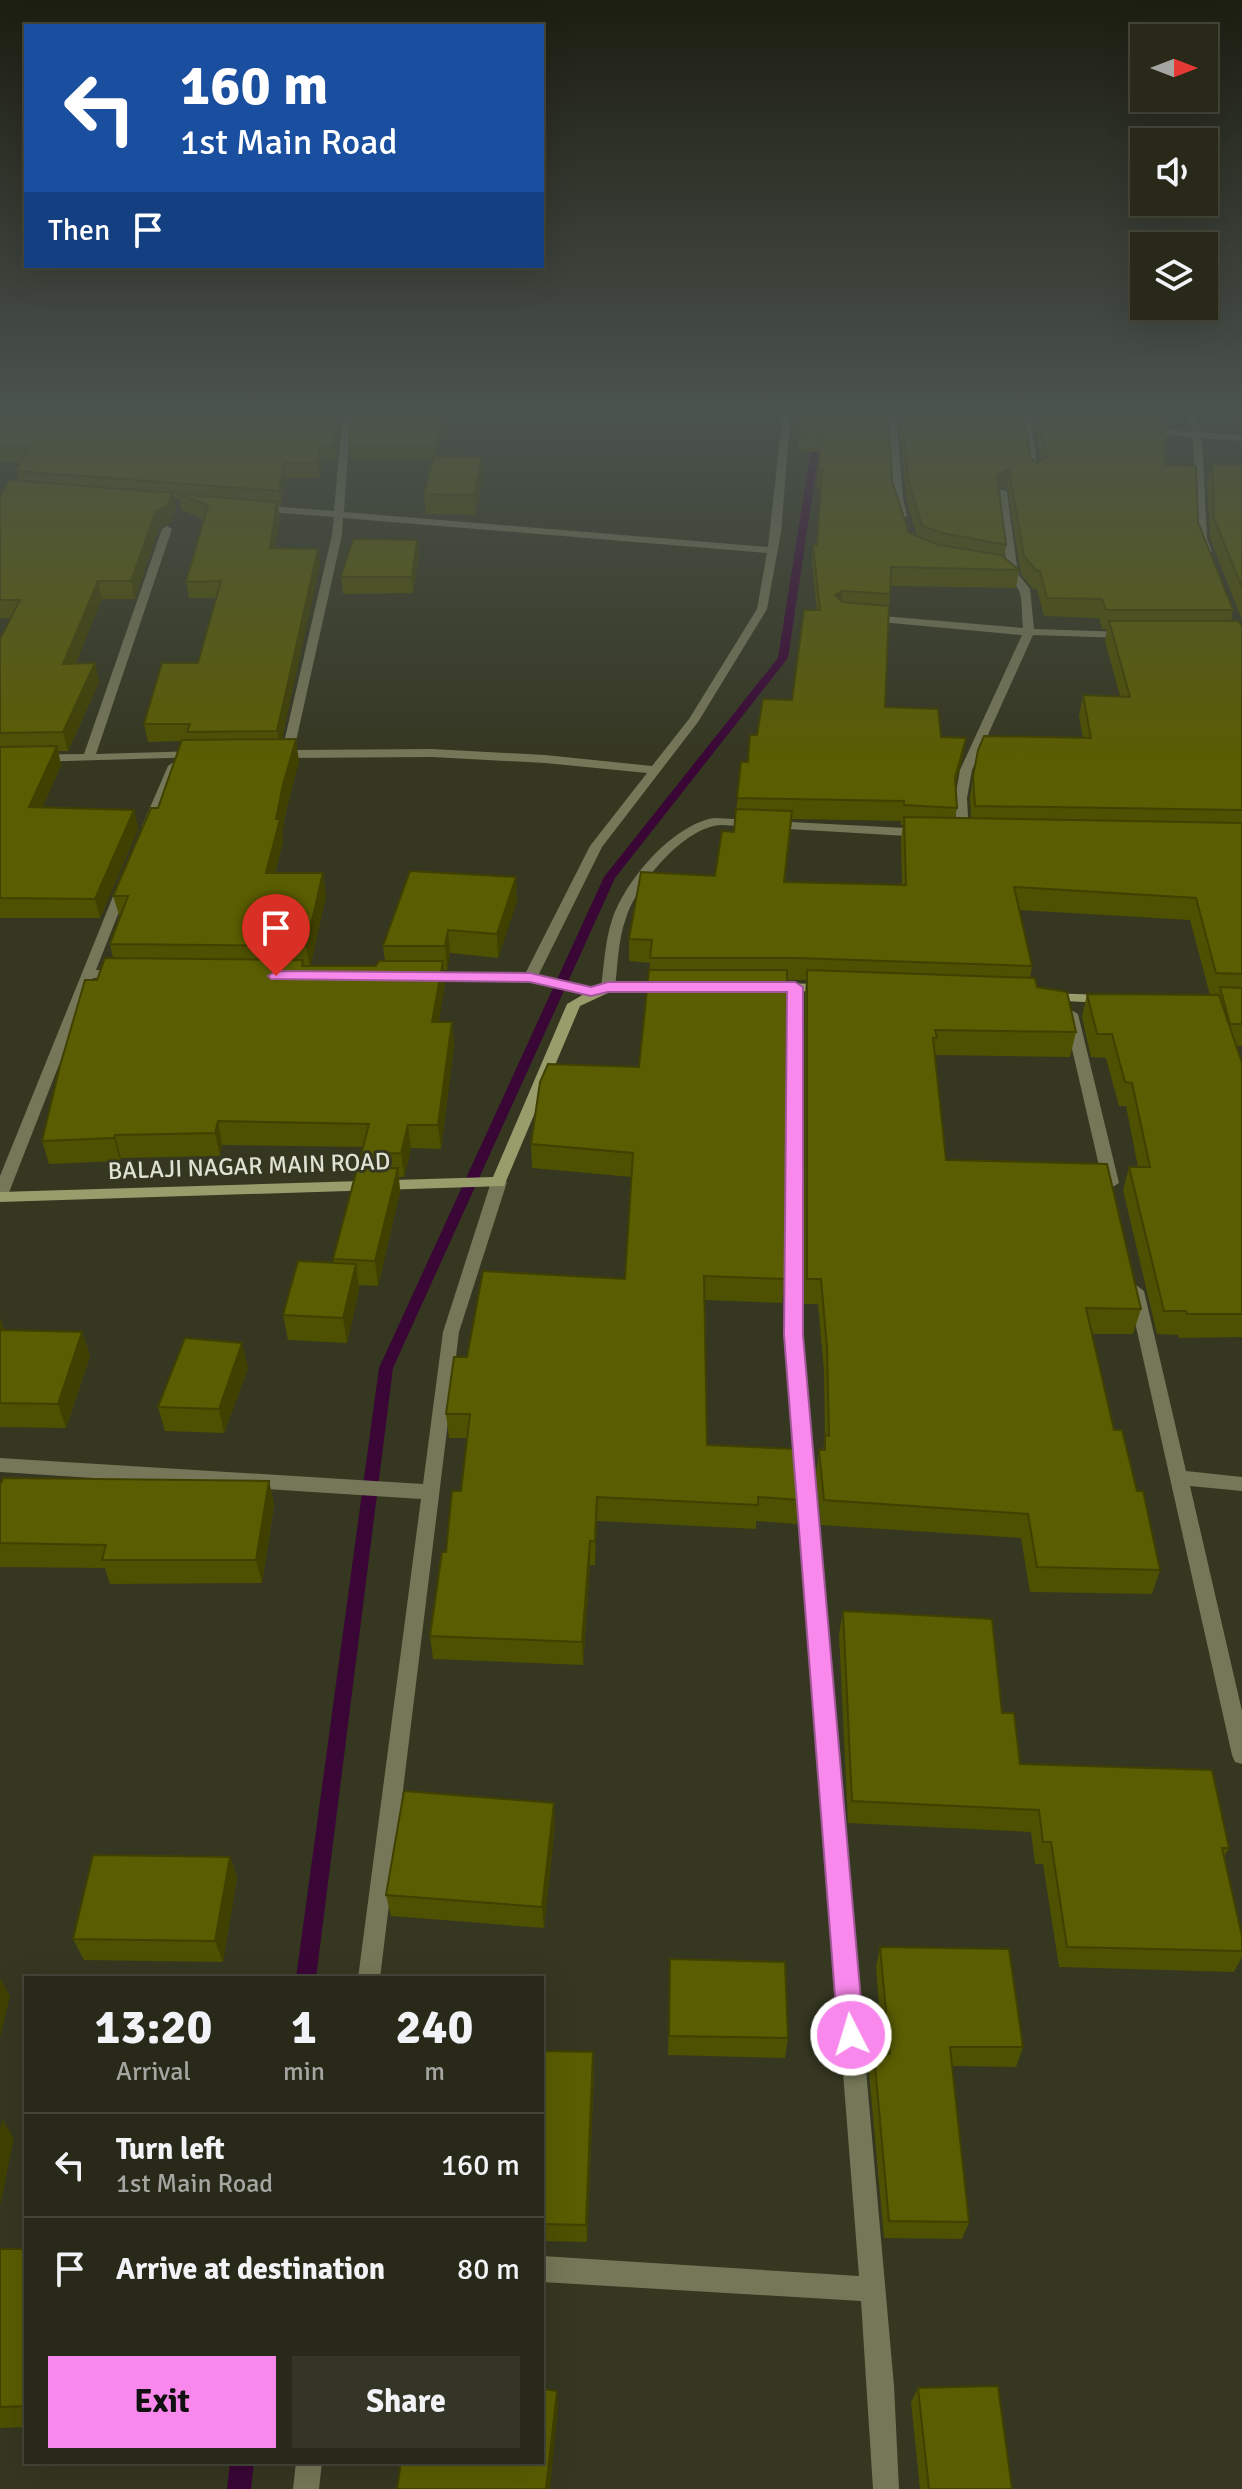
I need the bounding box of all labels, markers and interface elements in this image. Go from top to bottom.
north arrow [1130,24,1218,112]
map controls [1130,24,1218,320]
text: 160 m [180,51,328,120]
icon: left [48,56,152,160]
text: 1st Main Road [180,120,397,165]
button: sound [1130,128,1218,216]
icon: arrive [126,208,170,252]
text: Then [48,212,110,249]
button: layers [1130,232,1218,320]
pin [242,894,310,976]
icon: arrive [254,906,298,950]
street label: BALAJI NAGAR MAIN ROAD [107,1146,391,1186]
position arrow [809,1993,893,2077]
text: 13:20 [95,1998,212,2057]
text: 1 [291,1998,317,2057]
text: 240 [396,1998,473,2057]
text: Arrival [116,2056,191,2088]
text: min [283,2056,325,2088]
text: m [424,2056,445,2088]
text: Turn left [116,2131,225,2168]
icon: left [48,2143,92,2187]
text: 160 m [441,2147,520,2184]
text: 1st Main Road [116,2168,273,2200]
icon: arrive [48,2247,92,2291]
text: Arrive at destination [116,2251,385,2288]
text: 80 m [457,2251,520,2288]
button: Exit [48,2356,276,2448]
button: Share [292,2356,520,2448]

